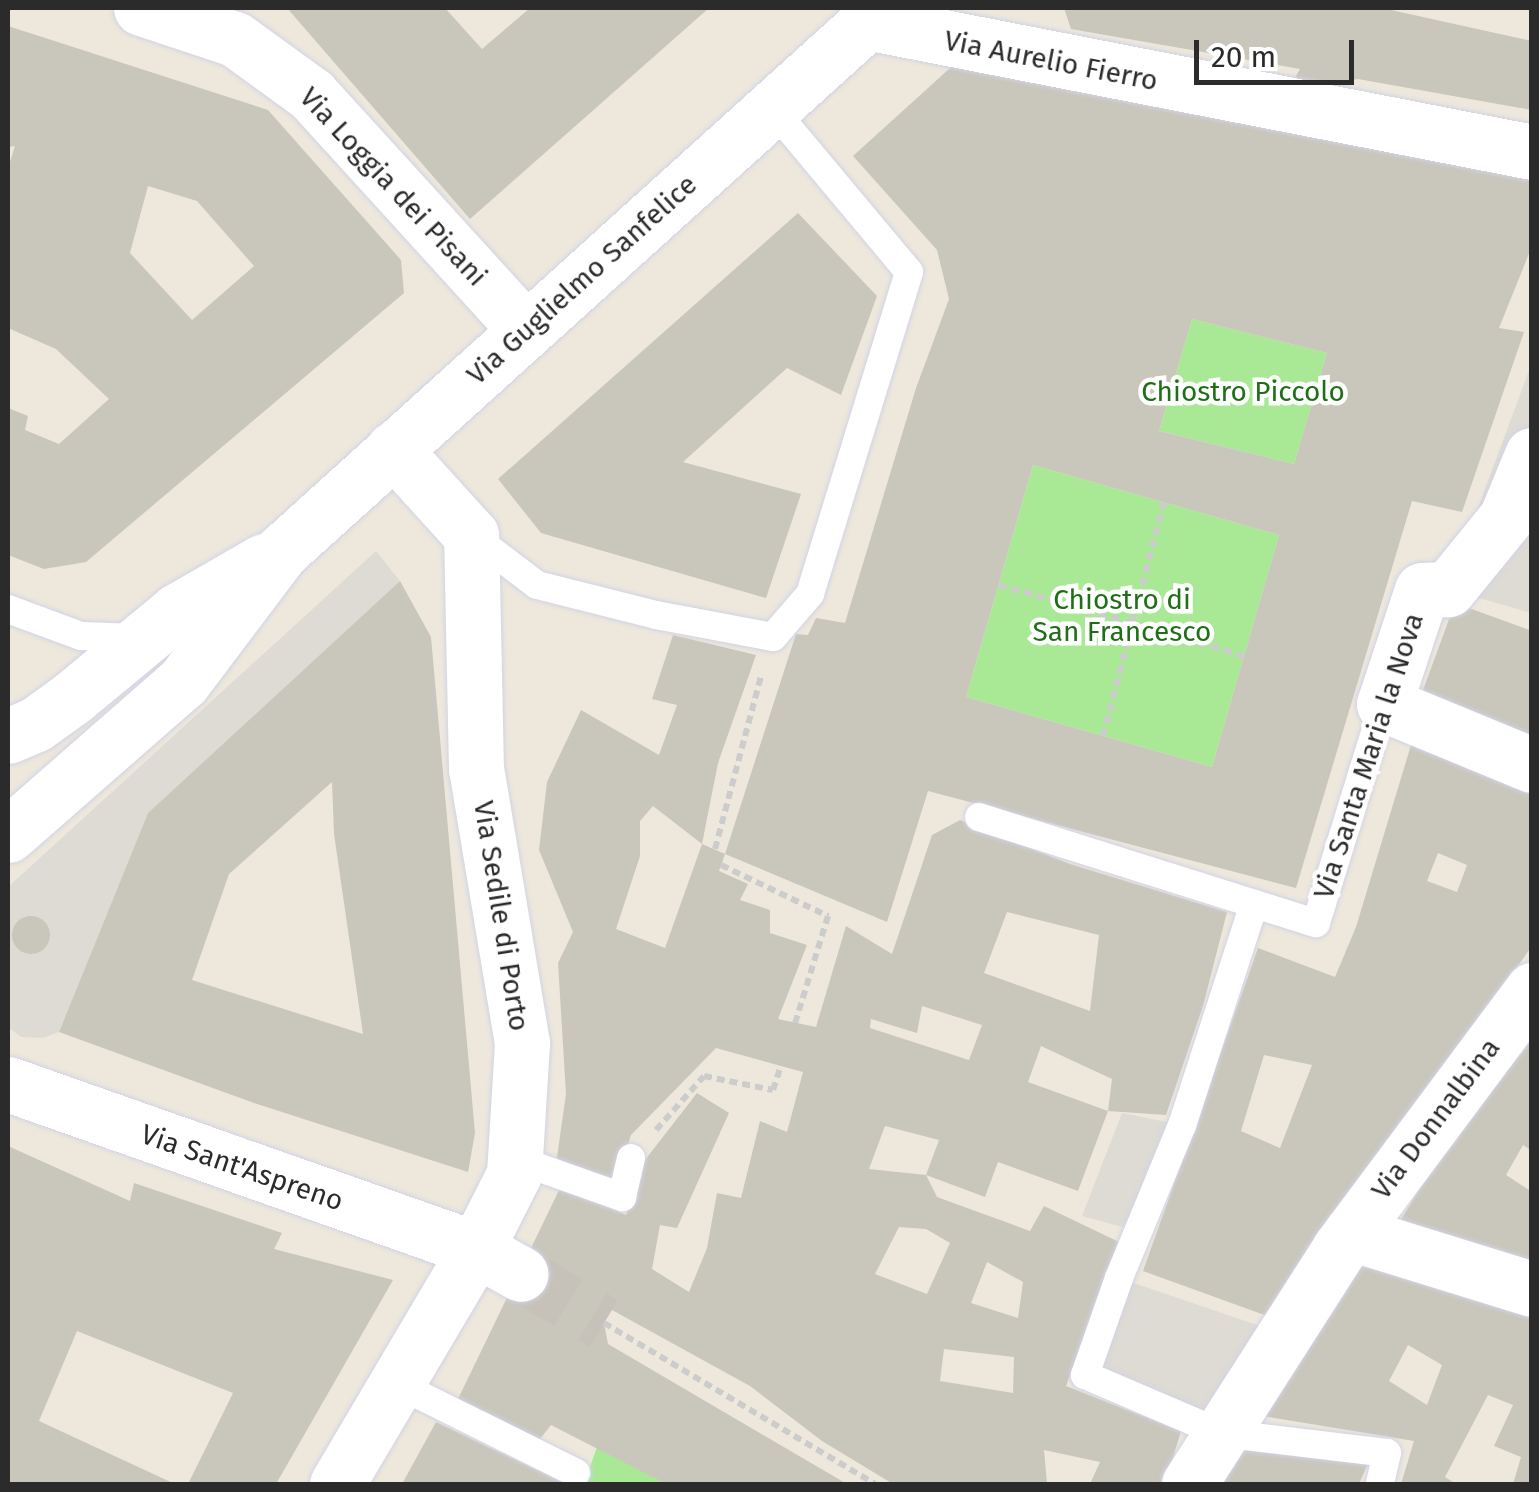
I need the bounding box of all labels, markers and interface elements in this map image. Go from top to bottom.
scale bar [1199,20,1359,82]
street label: Via Aurelio Fierro [941,24,1161,98]
text: 20 m [1211,39,1276,75]
street label: Via Loggia dei Pisani [292,81,494,293]
street label: Via Guglielmo Sanfelice [460,168,704,392]
park label: Chiostro Piccolo [1141,375,1345,409]
park label: Chiostro di San Francesco [1033,583,1211,649]
street label: Via Santa Maria la Nova [1307,609,1431,903]
street label: Via Sedile di Porto [466,798,536,1034]
street label: Via Donnalbina [1365,1032,1507,1206]
street label: Via Sant'Aspreno [136,1118,348,1218]

